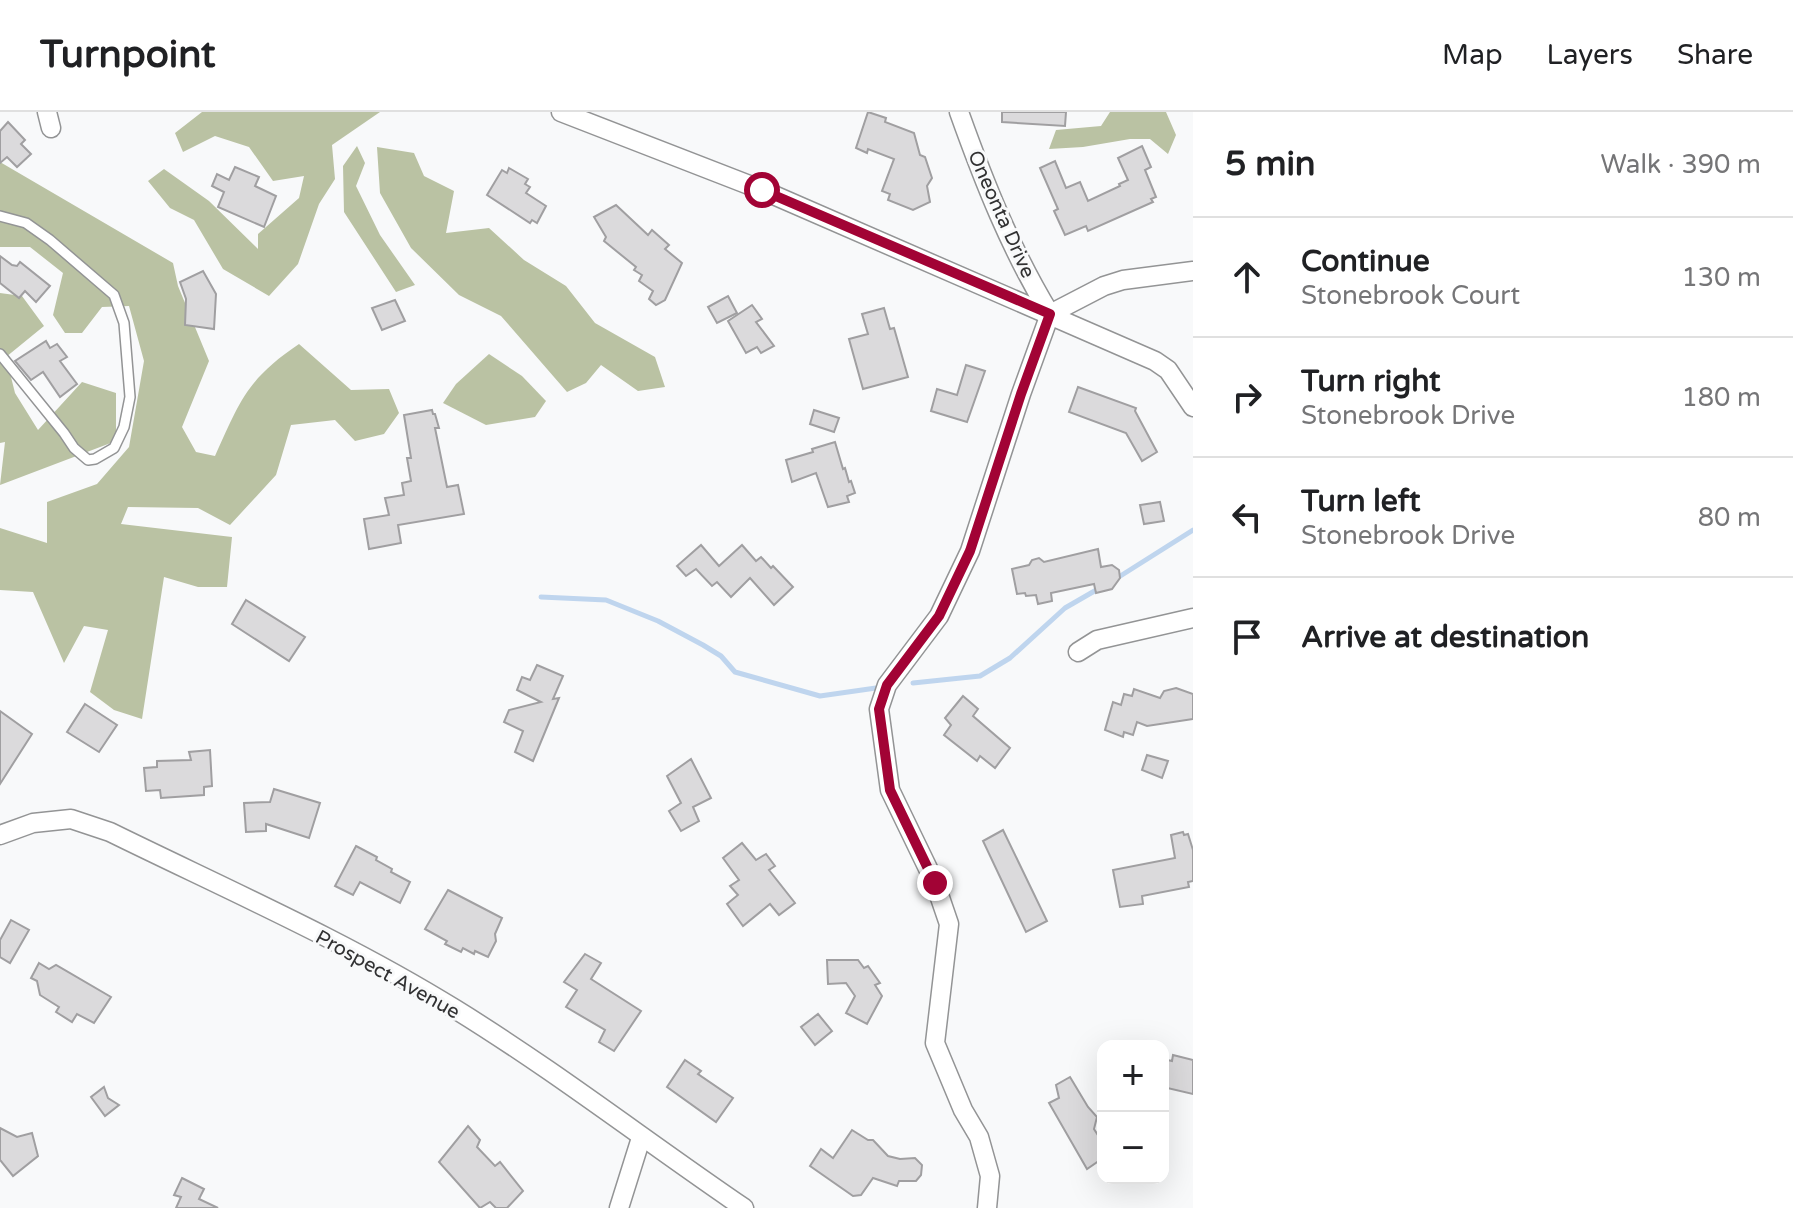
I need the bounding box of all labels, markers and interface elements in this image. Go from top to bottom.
text: Turnpoint [40,32,215,78]
text: Map [1442,38,1503,72]
text: Layers [1547,38,1633,72]
text: Share [1677,38,1753,72]
text: 5 min [1225,144,1316,185]
street label: Oneonta Drive [962,147,1040,282]
text: Walk · 390 m [1601,149,1761,180]
route start [744,172,780,208]
text: Continue [1301,243,1430,280]
icon: ahead [1225,255,1269,299]
text: 130 m [1681,262,1761,293]
text: Stonebrook Court [1301,280,1520,311]
text: Turn right [1301,363,1441,400]
icon: right [1225,375,1269,419]
text: 180 m [1681,382,1761,413]
text: Stonebrook Drive [1301,400,1515,431]
text: Turn left [1301,483,1420,520]
icon: left [1225,495,1269,539]
text: 80 m [1698,502,1761,533]
text: Stonebrook Drive [1301,520,1515,551]
icon: arrive [1225,615,1269,659]
text: Arrive at destination [1301,619,1589,656]
route end [917,865,953,901]
street label: Prospect Avenue [311,925,464,1024]
map controls [1097,1040,1169,1184]
button: + [1097,1040,1169,1112]
button: − [1097,1112,1169,1184]

